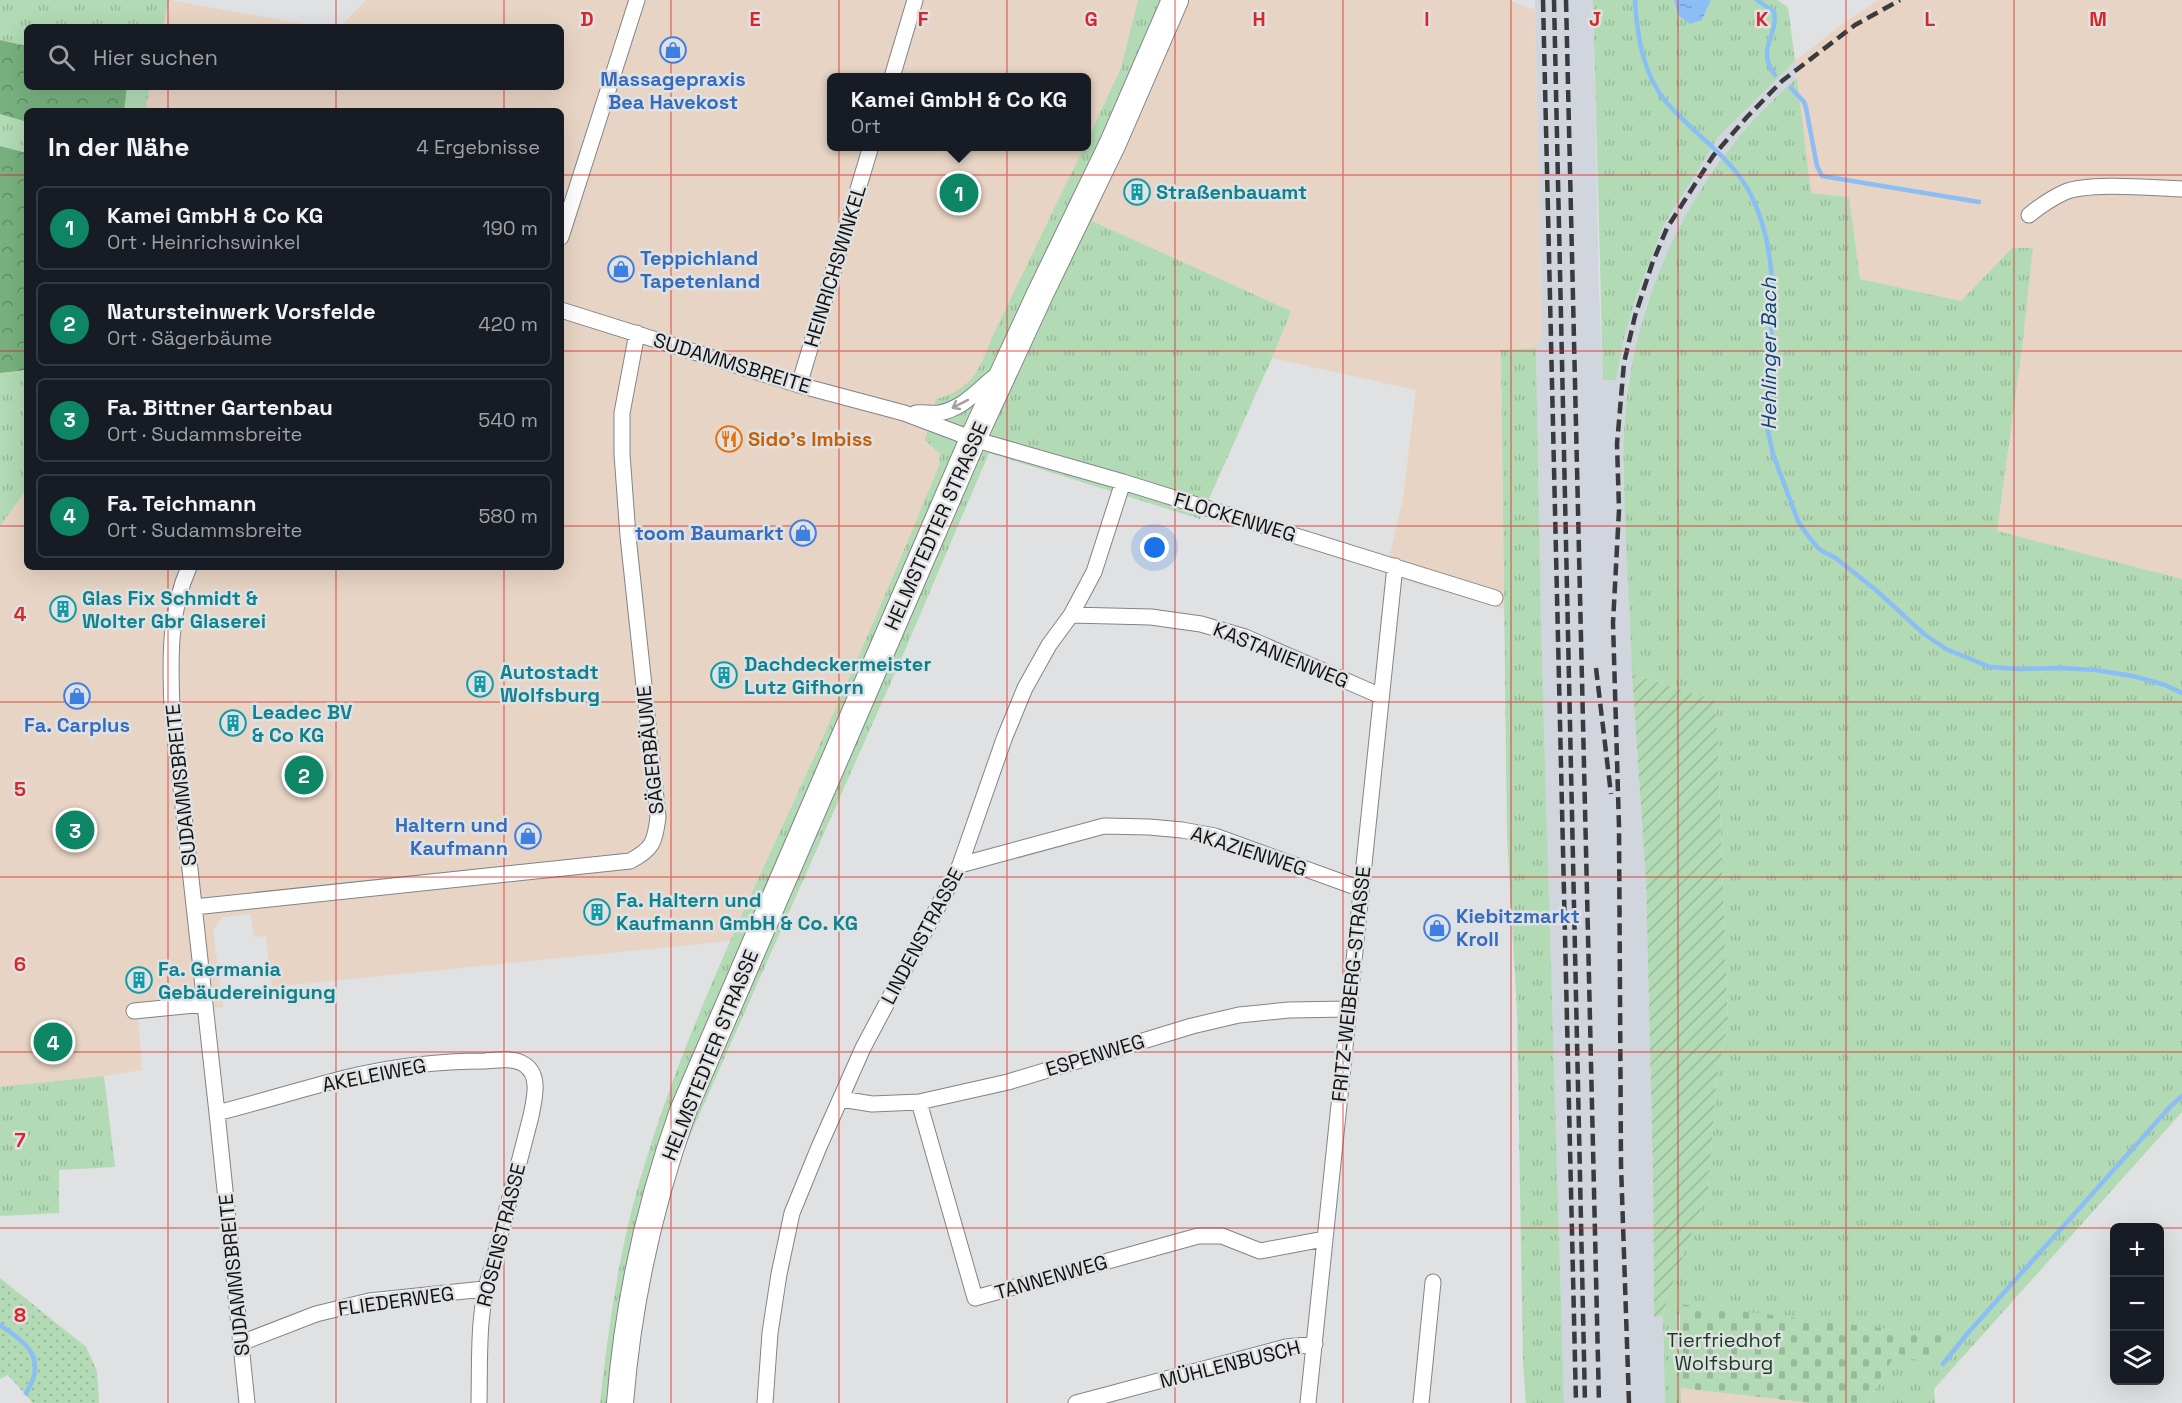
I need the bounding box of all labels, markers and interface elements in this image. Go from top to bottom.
text: D [580,6,594,32]
text: E [749,6,761,32]
text: F [918,6,929,32]
text: G [1084,6,1098,32]
text: H [1252,6,1266,32]
text: I [1424,6,1430,32]
text: J [1589,6,1601,32]
text: K [1756,6,1769,32]
text: L [1925,6,1936,32]
text: M [2089,6,2107,32]
search box [24,24,564,90]
shop icon: Massagepraxis Bea Havekost [658,35,688,65]
icon: search [45,41,78,74]
text: Hier suchen [93,43,218,71]
place label: Massagepraxis Bea Havekost [600,66,746,115]
popup [827,73,1091,151]
text: Kamei GmbH & Co KG [851,85,1067,113]
text: Ort [851,113,881,139]
text: In der Nähe [48,130,189,164]
text: 4 Ergebnisse [416,134,540,160]
pin: 1 [940,170,978,216]
building icon: Straßenbauamt [1122,177,1152,207]
place label: Straßenbauamt [1156,179,1307,205]
street label: HEINRICHSWINKEL [798,182,872,350]
text: Kamei GmbH & Co KG [107,201,323,229]
text: 1 [65,215,74,241]
text: 190 m [482,215,538,241]
text: Ort · Heinrichswinkel [107,229,300,255]
place label: Teppichland Tapetenland [640,245,760,294]
shop icon: Teppichland Tapetenland [606,254,636,284]
water label: Hehlinger Bach [1755,277,1782,430]
text: Natursteinwerk Vorsfelde [107,297,376,325]
text: 2 [64,311,75,337]
text: 420 m [478,311,538,337]
text: Ort · Sägerbäume [107,325,272,351]
street label: SUDAMMSBREITE [650,327,814,399]
text: Fa. Bittner Gartenbau [107,393,333,421]
one-way arrow [951,399,969,411]
text: 3 [63,407,76,433]
text: 540 m [478,407,538,433]
street label: HELMSTEDTER STRASSE [878,418,994,634]
text: Ort · Sudammsbreite [107,421,302,447]
restaurant icon: Sido's Imbiss [714,424,744,454]
place label: Sido's Imbiss [748,426,873,452]
street label: FLOCKENWEG [1171,486,1299,548]
text: Fa. Teichmann [107,489,257,517]
text: 4 [63,503,76,529]
text: 580 m [478,503,538,529]
text: Ort · Sudammsbreite [107,517,302,543]
shop icon: toom Baumarkt [788,518,818,548]
place label: toom Baumarkt [635,520,784,546]
your location [1140,533,1169,562]
place label: Glas Fix Schmidt & Wolter Gbr Glaserei [82,585,266,634]
building icon: Glas Fix Schmidt & Wolter Gbr Glaserei [48,594,78,624]
text: 4 [14,601,27,627]
street label: KASTANIENWEG [1209,616,1353,694]
place label: Dachdeckermeister Lutz Gifhorn [744,651,931,700]
place label: Autostadt Wolfsburg [500,659,600,708]
building icon: Dachdeckermeister Lutz Gifhorn [709,660,739,690]
building icon: Autostadt Wolfsburg [465,669,495,699]
shop icon: Fa. Carplus [62,681,92,711]
street label: SÄGERBÄUME [630,684,670,816]
place label: Leadec BV & Co KG [252,699,352,748]
street label: SUDAMMSBREITE [160,703,202,867]
building icon: Leadec BV & Co KG [218,708,248,738]
place label: Fa. Carplus [24,712,130,738]
pin: 2 [284,752,324,798]
text: 5 [14,776,26,802]
pin: 3 [56,808,94,852]
place label: Haltern und Kaufmann [395,812,508,861]
street label: AKAZIENWEG [1188,820,1310,882]
shop icon: Haltern und Kaufmann [513,821,543,851]
street label: LINDENSTRASSE [875,863,969,1009]
street label: FRITZ-WEIBERG-STRASSE [1326,865,1376,1103]
place label: Fa. Haltern und Kaufmann GmbH & Co. KG [616,887,858,936]
building icon: Fa. Haltern und Kaufmann GmbH & Co. KG [582,897,612,927]
place label: Kiebitzmarkt Kroll [1456,903,1580,952]
shop icon: Kiebitzmarkt Kroll [1422,913,1452,943]
street label: HELMSTEDTER STRASSE [656,946,764,1164]
text: 6 [14,951,26,977]
place label: Fa. Germania Gebäudereinigung [158,956,336,1005]
building icon: Fa. Germania Gebäudereinigung [124,965,154,995]
pin: 4 [34,1020,72,1064]
street label: ESPENWEG [1042,1028,1148,1082]
street label: AKELEIWEG [320,1052,428,1098]
text: 7 [14,1127,26,1153]
street label: ROSENSTRASSE [471,1160,531,1310]
street label: SUDAMMSBREITE [213,1193,255,1357]
map controls [2110,1223,2164,1385]
button: + [2110,1223,2164,1277]
street label: TANNENWEG [992,1249,1110,1305]
button: − [2110,1277,2164,1331]
street label: FLIEDERWEG [336,1280,456,1322]
text: 8 [14,1302,26,1328]
park label: Tierfriedhof Wolfsburg [1667,1327,1782,1376]
button: layers [2110,1331,2164,1385]
street label: MÜHLENBUSCH [1157,1334,1303,1394]

